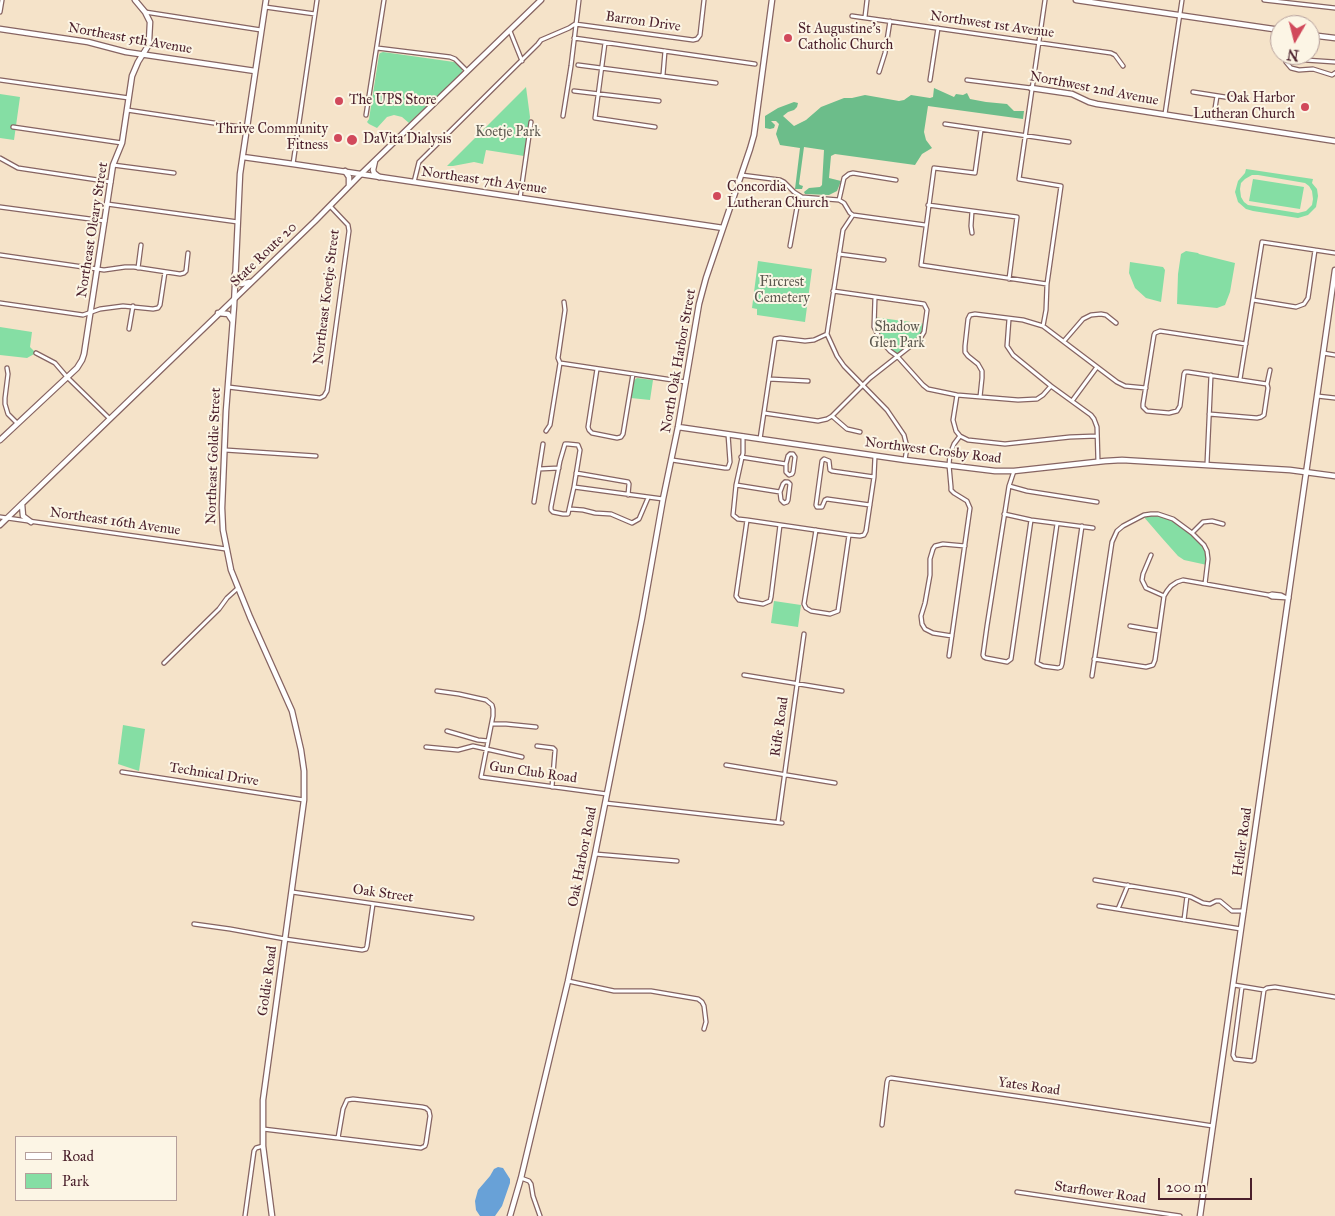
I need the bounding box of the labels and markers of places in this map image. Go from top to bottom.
place label: St Augustine's Catholic Church [798,22,893,54]
marker: St Augustine's Catholic Church [782,32,794,44]
place label: Oak Harbor Lutheran Church [1193,91,1295,124]
place label: The UPS Store [349,93,436,109]
marker: The UPS Store [333,95,345,107]
marker: Oak Harbor Lutheran Church [1299,101,1311,113]
place label: Thrive Community Fitness [216,122,328,154]
marker: Thrive Community Fitness [332,132,344,144]
place label: DaVita Dialysis [363,132,451,148]
marker: DaVita Dialysis [345,133,359,147]
place label: Concordia Lutheran Church [727,180,829,212]
marker: Concordia Lutheran Church [711,190,723,202]

